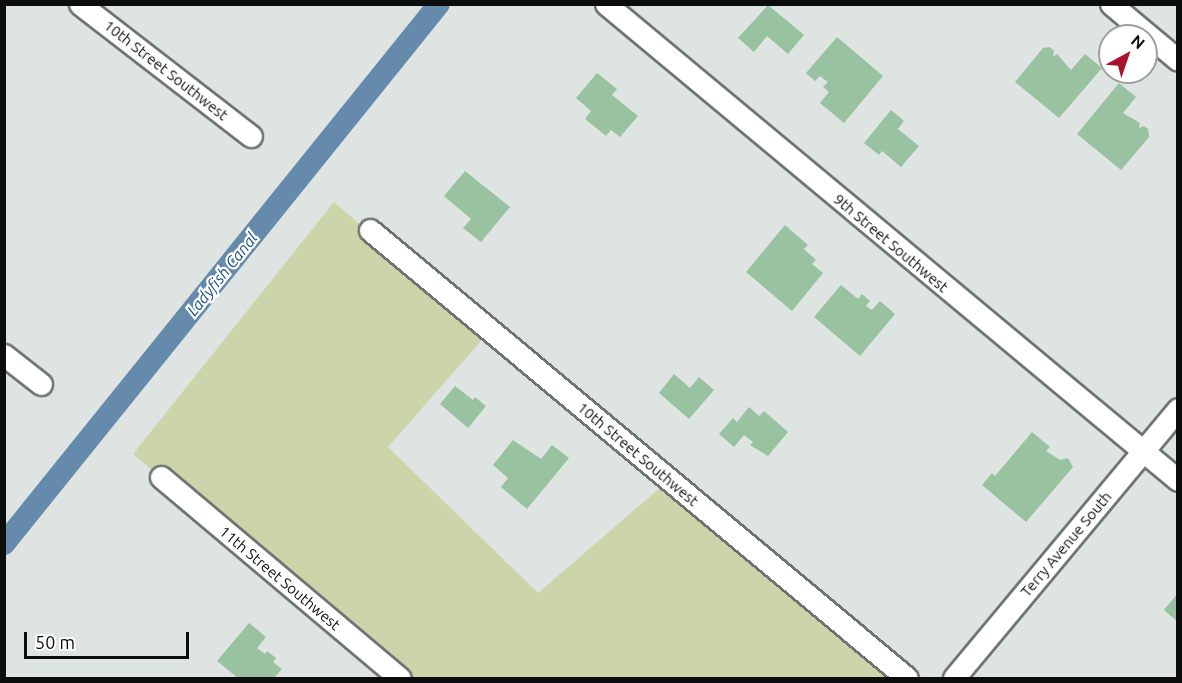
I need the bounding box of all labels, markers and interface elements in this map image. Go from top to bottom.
street label: 10th Street Southwest [101,16,231,124]
north arrow [1098,24,1158,84]
text: N [1128,31,1149,52]
street label: 9th Street Southwest [830,190,952,296]
water label: Ladyfish Canal [183,229,261,319]
street label: 10th Street Southwest [574,398,702,510]
street label: Terry Avenue South [1017,488,1115,600]
street label: 11th Street Southwest [216,522,344,634]
scale bar [27,620,192,658]
text: 50 m [35,632,75,652]

